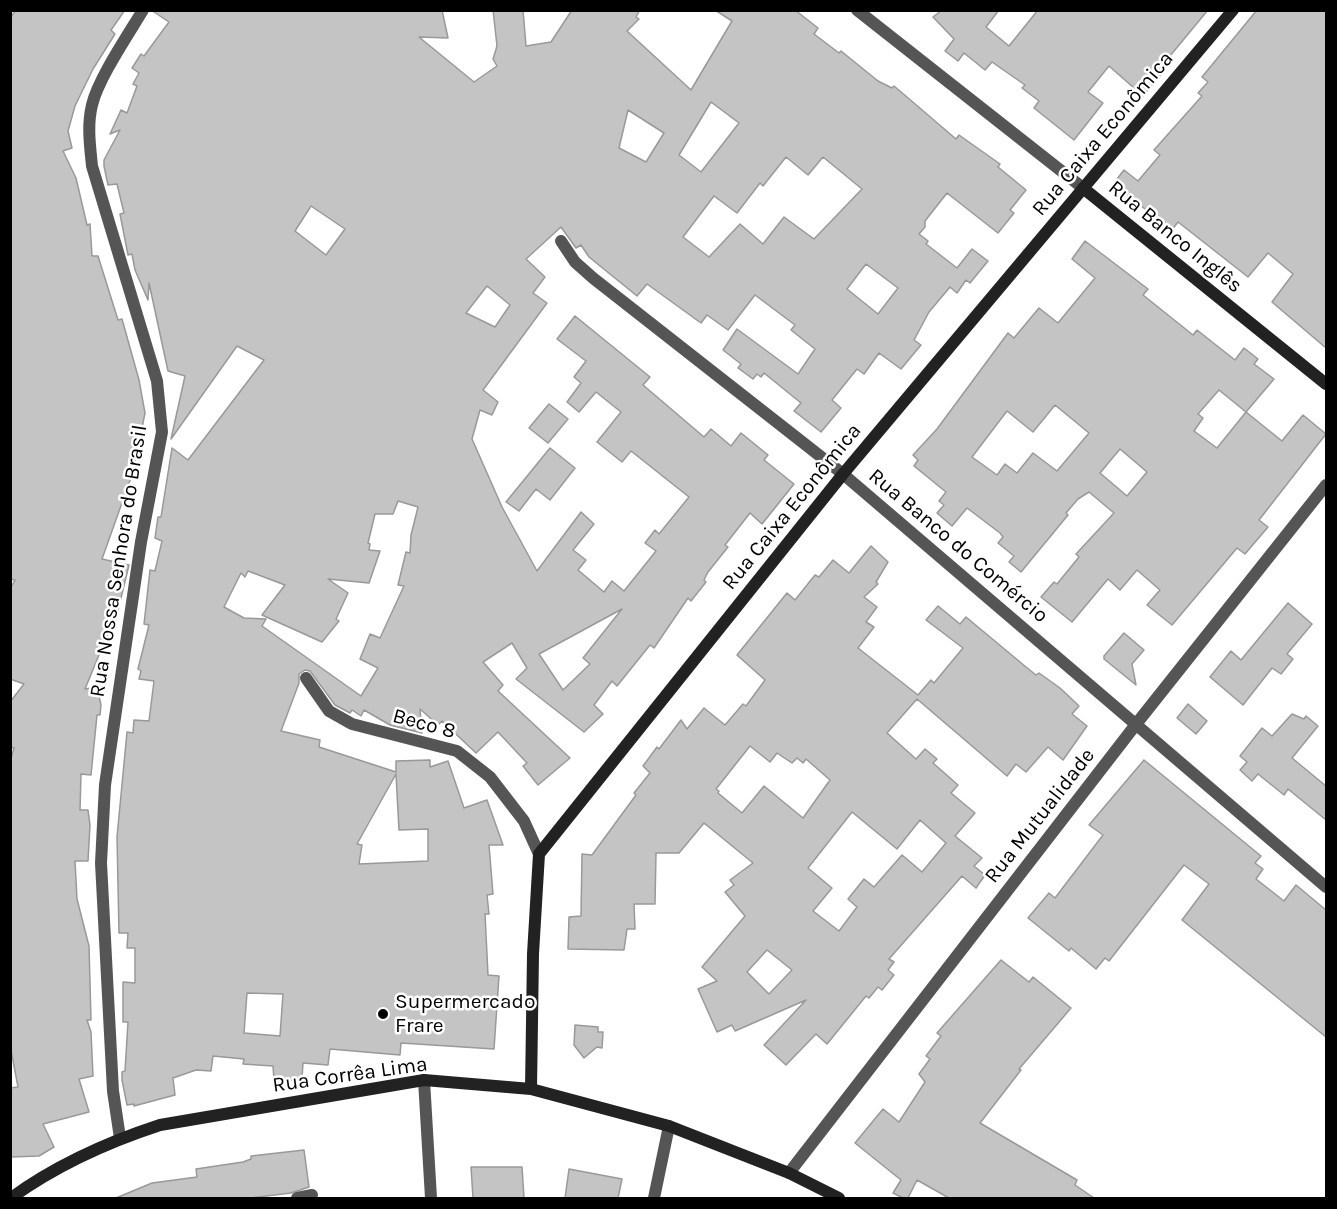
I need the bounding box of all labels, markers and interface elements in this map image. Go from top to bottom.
street label: Rua Caixa Econômica [1027,47,1179,221]
street label: Rua Banco Inglês [1103,175,1247,299]
street label: Rua Caixa Econômica [717,419,867,595]
street label: Rua Nossa Senhora do Brasil [85,423,153,699]
street label: Rua Banco do Comércio [863,464,1053,628]
street label: Beco 8 [390,704,458,744]
street label: Rua Mutualidade [980,744,1100,888]
place label: Supermercado Frare [395,989,535,1039]
marker: Supermercado Frare [376,1007,390,1021]
street label: Rua Corrêa Lima [271,1052,429,1098]

